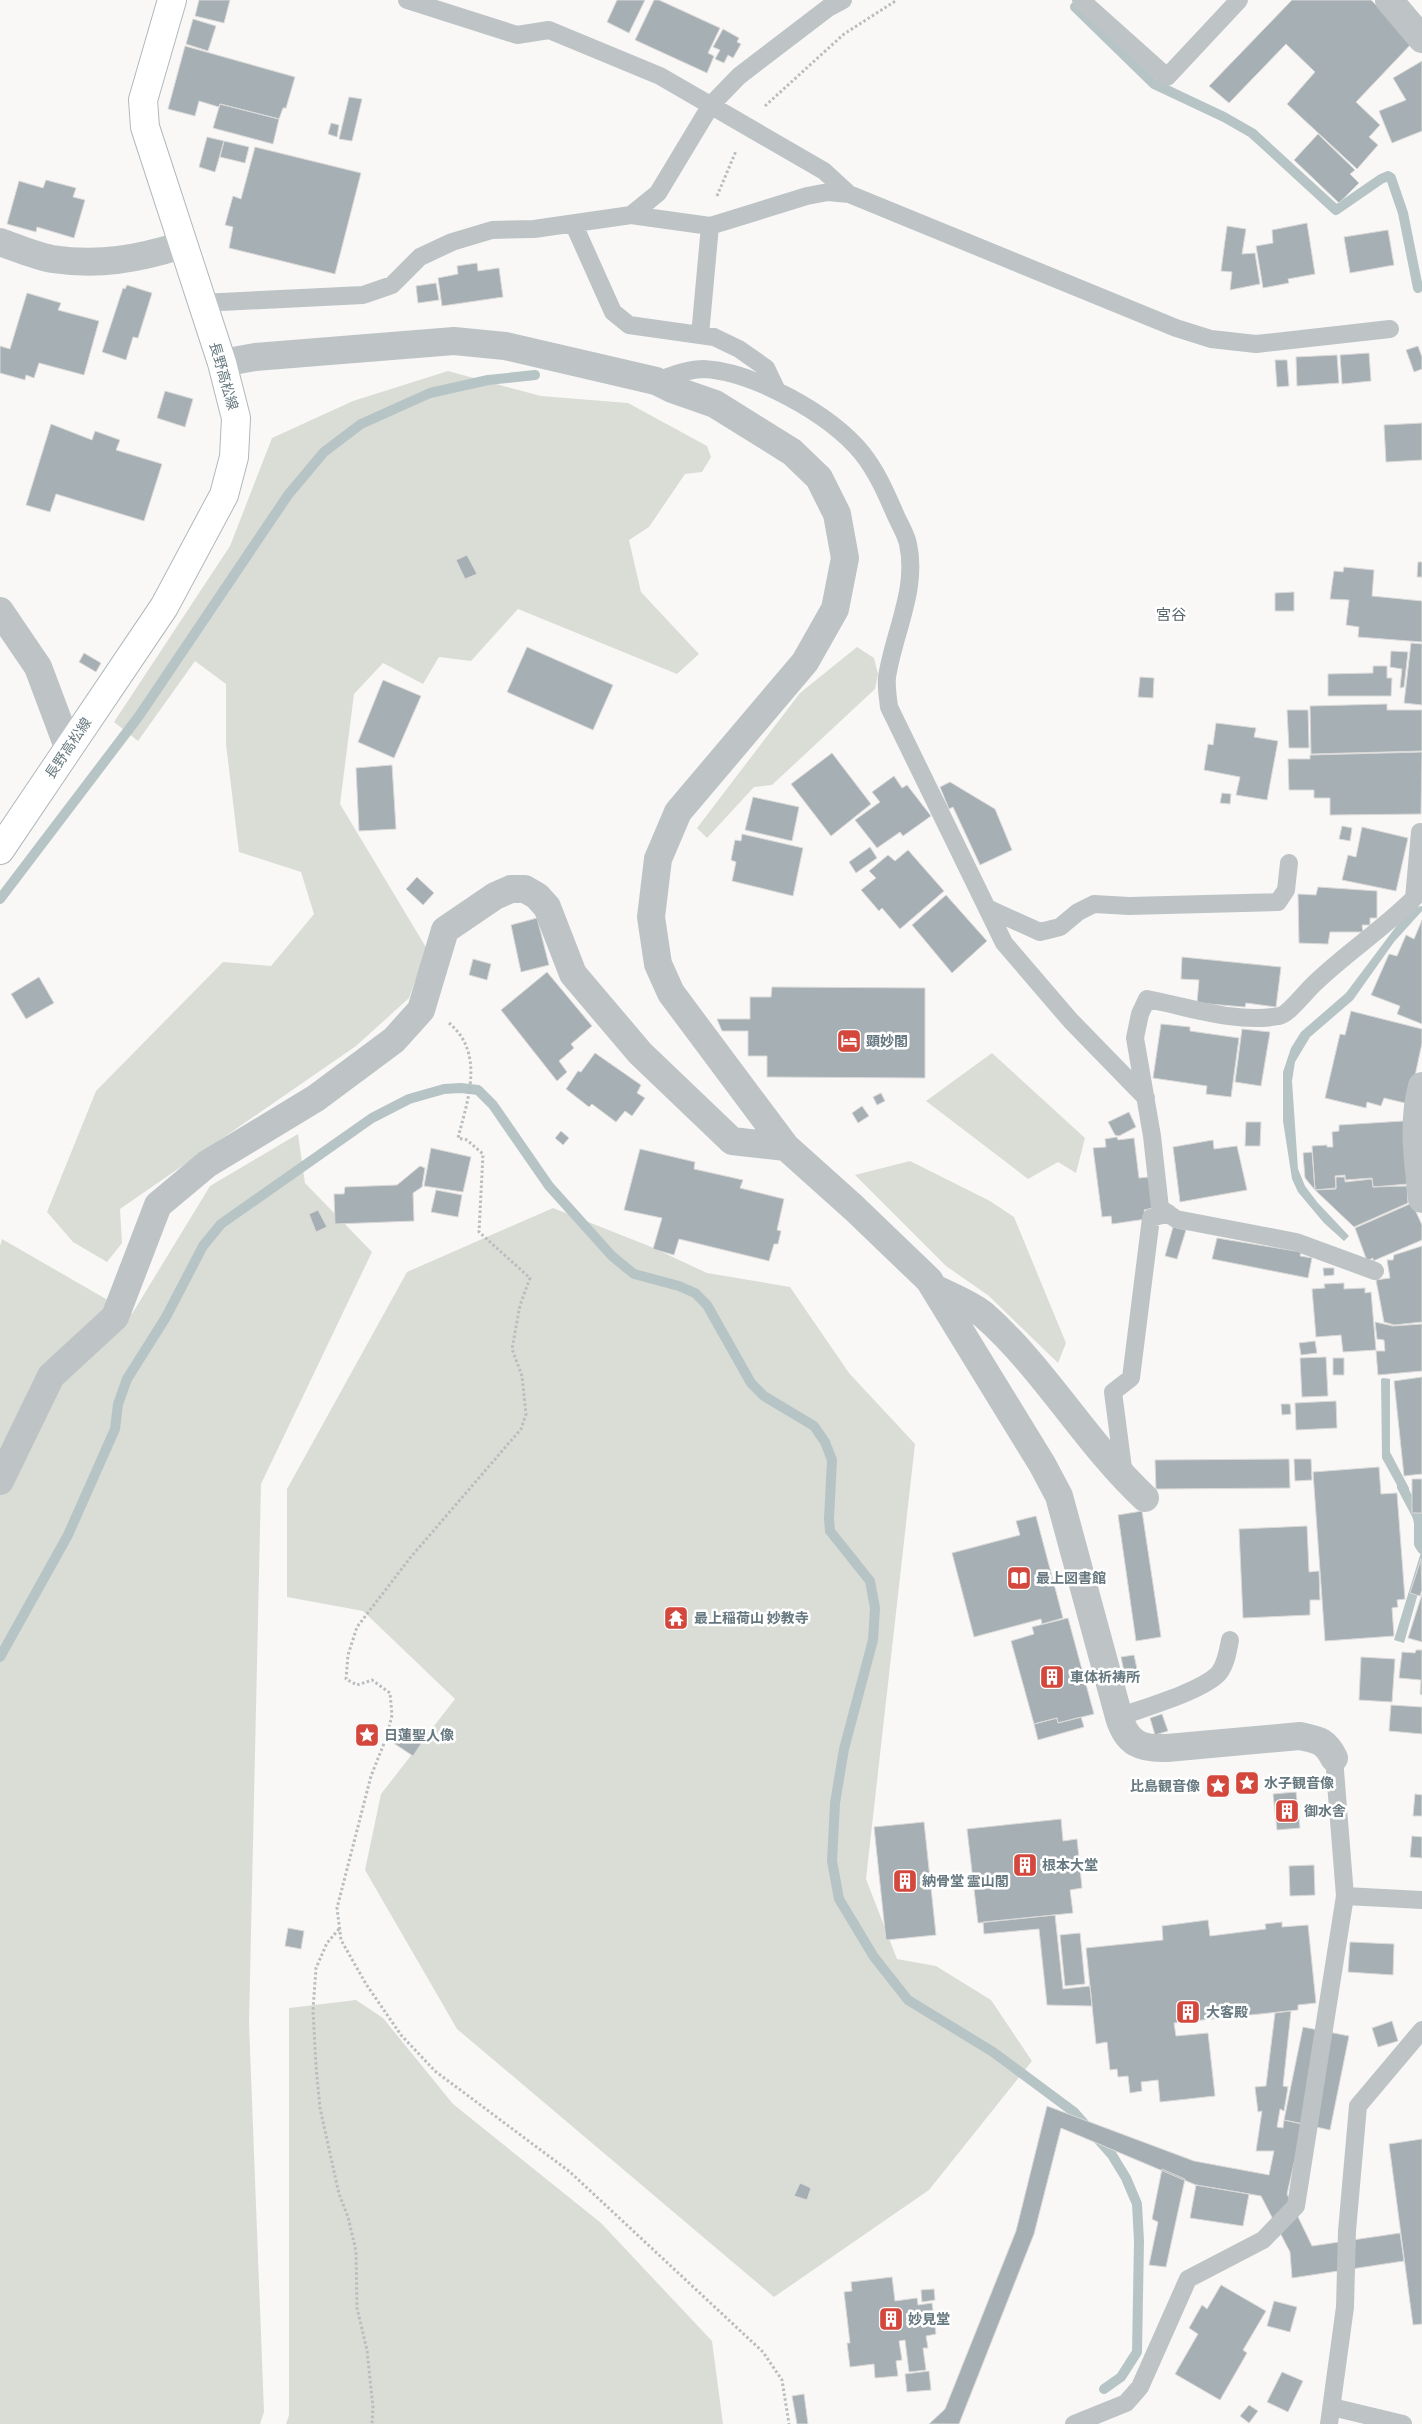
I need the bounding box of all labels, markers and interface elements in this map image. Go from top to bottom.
street label: 長野高松線 [207,340,242,412]
district label: 宮谷 [1156,605,1186,623]
street label: 長野高松線 [41,714,94,781]
hotel icon: 顕妙閣 [836,1028,862,1054]
place label: 顕妙閣 [866,1032,908,1049]
library icon: 最上図書館 [1006,1565,1032,1591]
place label: 最上図書館 [1036,1569,1106,1586]
temple icon: 最上稲荷山 妙教寺 [663,1605,689,1631]
place label: 最上稲荷山 妙教寺 [694,1609,809,1626]
building icon: 車体祈祷所 [1039,1664,1065,1690]
place label: 車体祈祷所 [1070,1668,1140,1685]
place icon: 日蓮聖人像 [354,1722,380,1748]
place label: 日蓮聖人像 [384,1726,454,1743]
place icon: 水子観音像 [1234,1770,1260,1796]
place icon: 比島観音像 [1205,1773,1231,1799]
place label: 水子観音像 [1264,1774,1334,1791]
place label: 比島観音像 [1130,1777,1200,1794]
building icon: 御水舎 [1274,1798,1300,1824]
place label: 御水舎 [1304,1802,1346,1819]
building icon: 根本大堂 [1012,1852,1038,1878]
place label: 根本大堂 [1042,1856,1098,1873]
building icon: 納骨堂 霊山閣 [892,1868,918,1894]
place label: 納骨堂 霊山閣 [922,1872,1009,1889]
building icon: 大客殿 [1175,1999,1201,2025]
place label: 大客殿 [1206,2003,1248,2020]
building icon: 妙見堂 [878,2306,904,2332]
place label: 妙見堂 [908,2310,950,2327]

